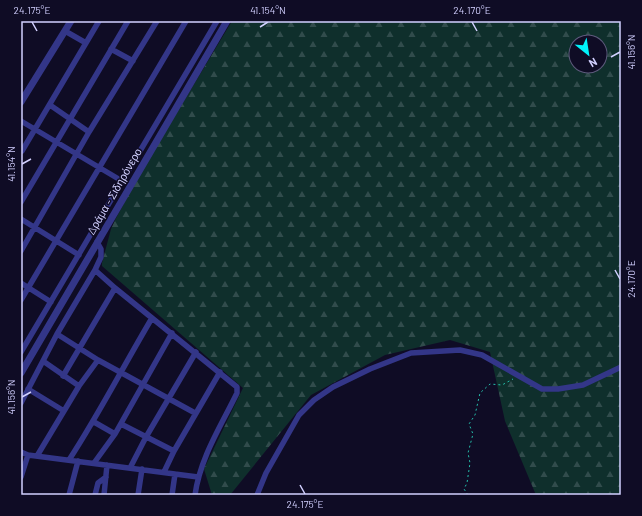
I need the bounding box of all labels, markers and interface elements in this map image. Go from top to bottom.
text: 24.175°E [14,4,50,16]
text: 41.154°N [250,4,286,16]
text: 24.170°E [453,4,491,16]
north arrow [568,34,608,74]
text: 41.156°N [625,34,637,70]
text: N [587,56,600,71]
text: 41.154°N [5,146,17,182]
street label: Δράμα - Σιδηρόνερο [84,146,144,236]
text: 24.170°E [625,260,637,298]
text: 41.156°N [5,379,17,415]
text: 24.175°E [287,498,323,510]

